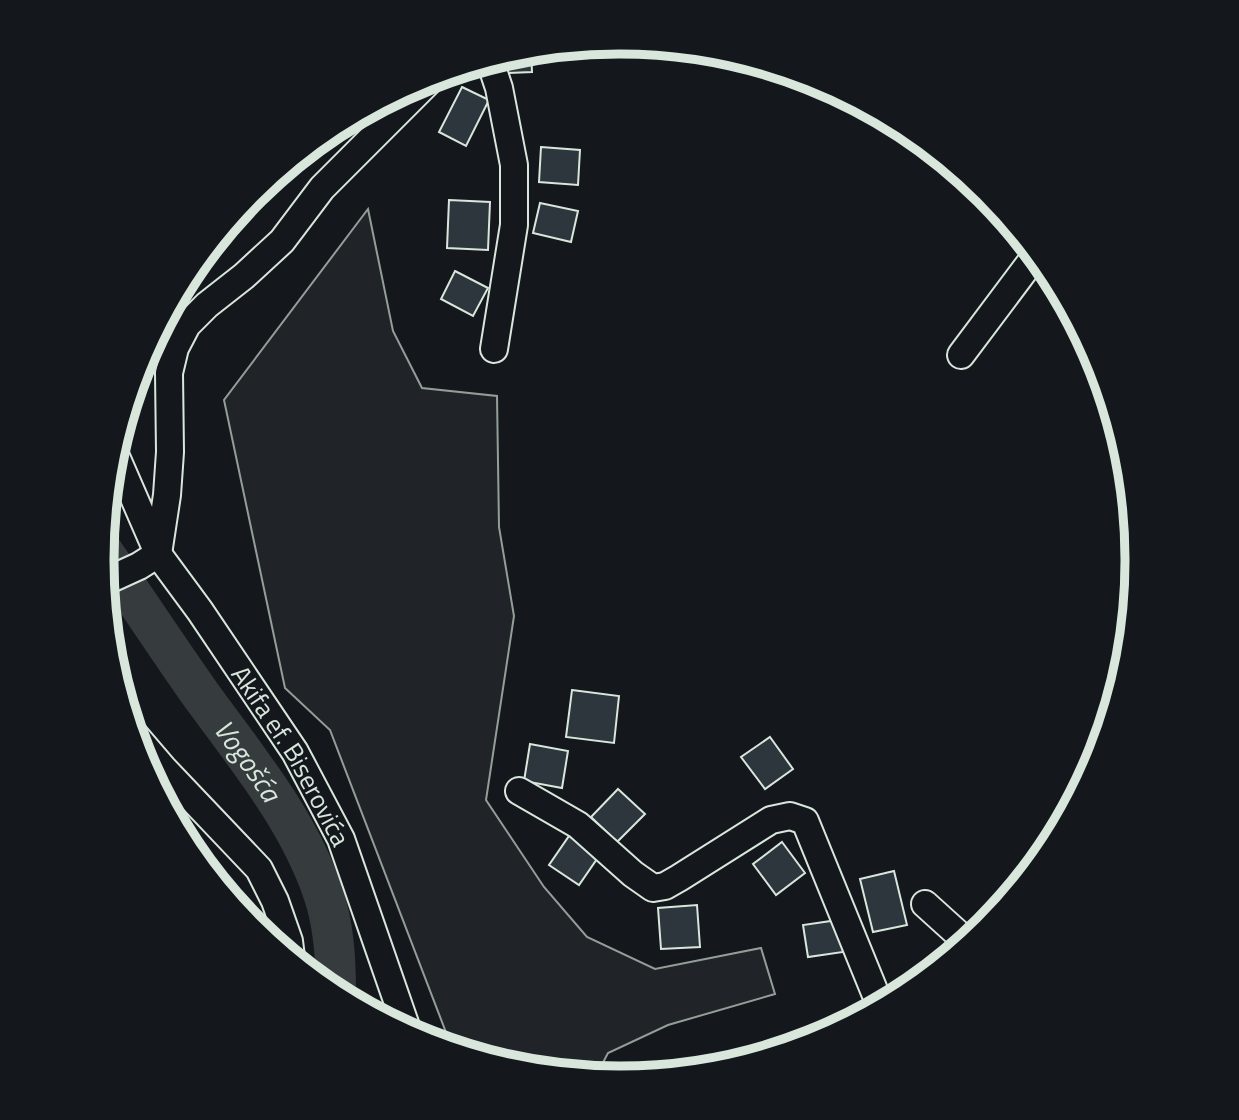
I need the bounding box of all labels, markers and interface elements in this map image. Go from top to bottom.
street label: Akifa ef. Biserovića [222,657,361,853]
water label: Vogošća [204,710,294,811]

